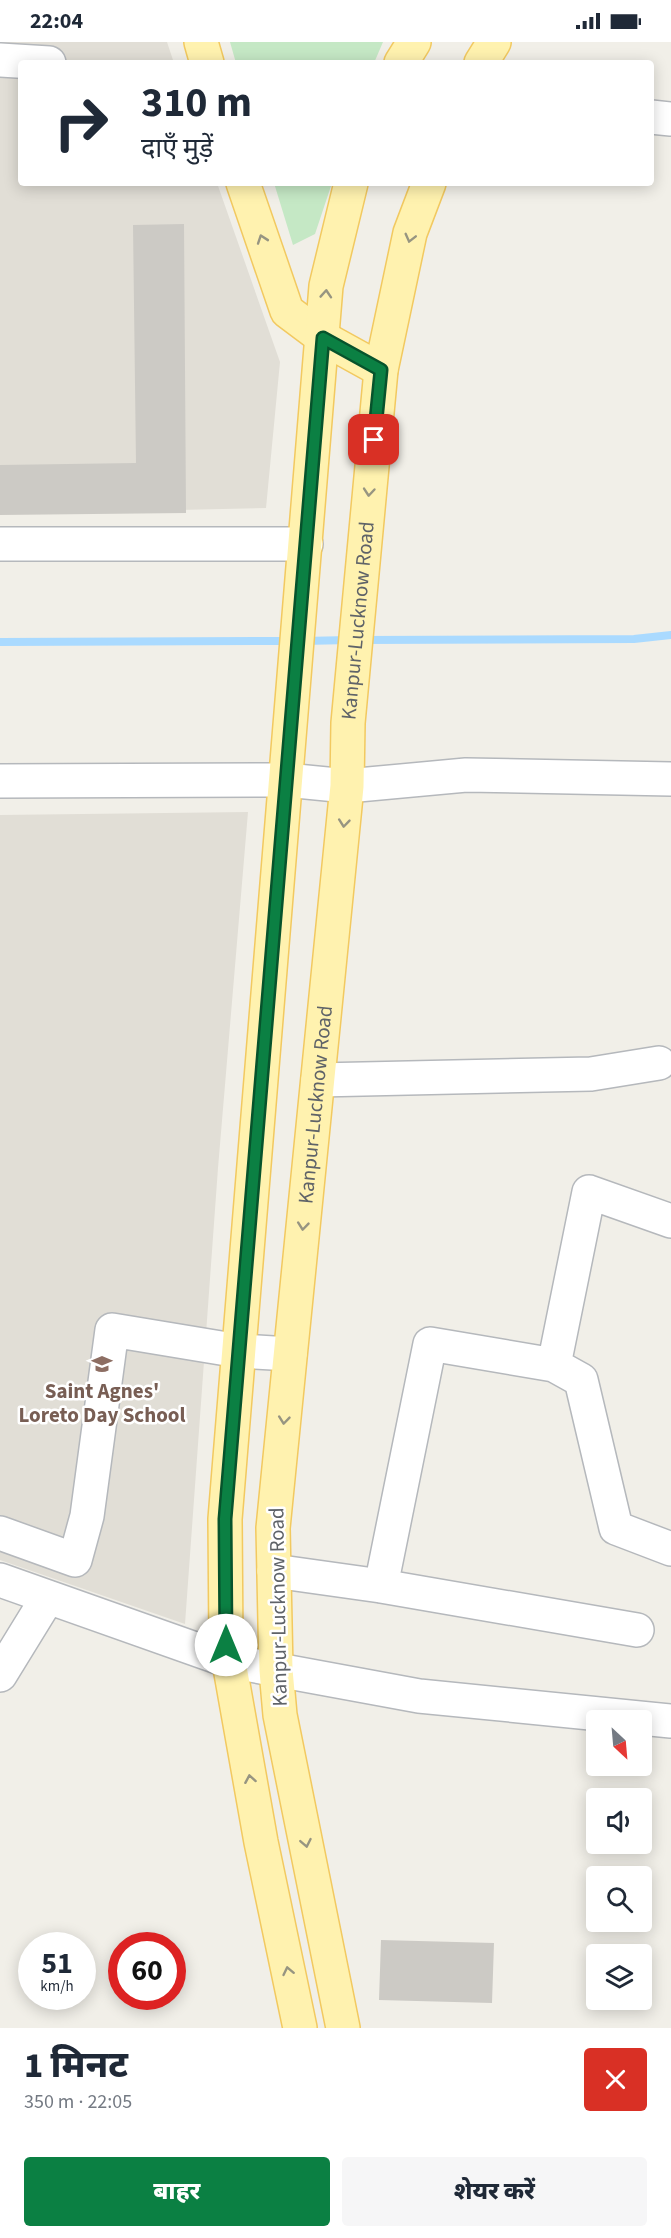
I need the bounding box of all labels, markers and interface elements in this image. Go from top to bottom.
text: 22:04 [30,5,83,37]
text: 310 m [141,73,252,133]
icon: right [42,84,120,162]
text: दाएँ मुड़ें [141,129,213,168]
one-way arrow [404,233,417,243]
one-way arrow [257,234,270,245]
one-way arrow [319,290,332,299]
pin [348,414,399,465]
icon: arrive [357,423,390,456]
one-way arrow [363,488,376,497]
street label: Kanpur-Lucknow Road [333,520,382,721]
one-way arrow [338,819,351,828]
street label: Kanpur-Lucknow Road [290,1004,340,1205]
one-way arrow [297,1221,310,1231]
school or university icon: Saint Agnes' Loreto Day School [90,1352,114,1376]
place label: Saint Agnes' Loreto Day School [19,1376,185,1430]
one-way arrow [278,1415,291,1425]
street label: Kanpur-Lucknow Road [261,1507,295,1707]
position arrow [194,1613,258,1677]
north arrow [586,1710,652,1776]
map controls [586,1710,652,2010]
one-way arrow [244,1775,257,1785]
button: sound [586,1788,652,1854]
one-way arrow [299,1837,312,1847]
button: search [586,1866,652,1932]
speed limit sign: 60 [108,1932,186,2010]
text: 51 [41,1942,73,1985]
button: layers [586,1944,652,2010]
one-way arrow [282,1966,295,1976]
text: km/h [40,1976,74,1997]
text: 1 मिनट [24,2040,128,2091]
button: close [584,2048,647,2111]
text: 350 m · 22:05 [24,2088,132,2116]
button: बाहर [24,2157,330,2226]
button: शेयर करें [342,2157,647,2226]

